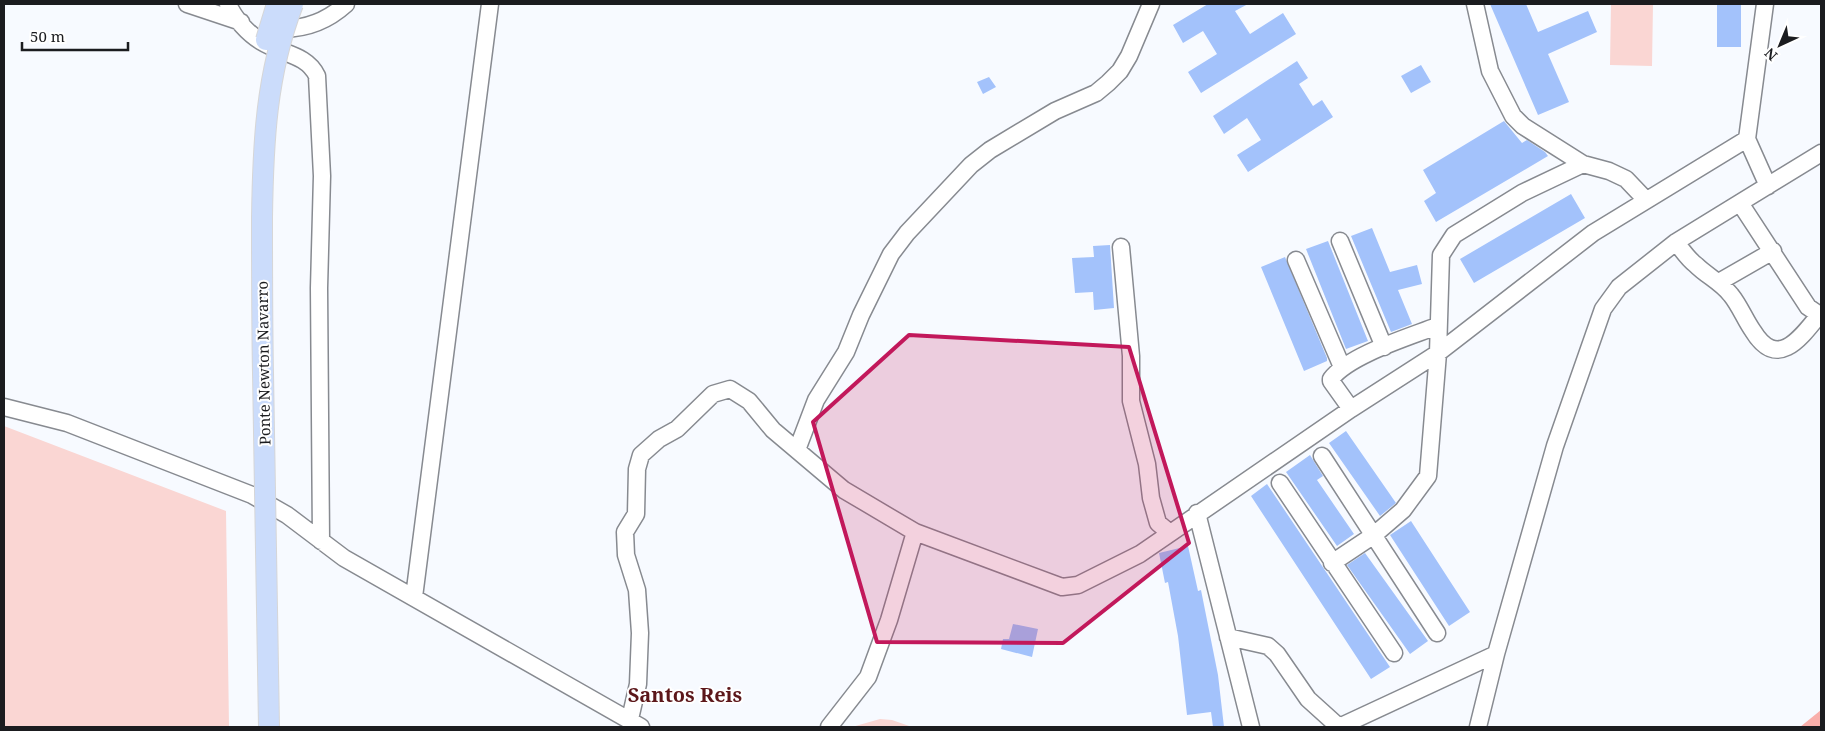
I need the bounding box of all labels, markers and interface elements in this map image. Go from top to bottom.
scale bar [22,20,129,52]
north arrow [1755,20,1805,70]
text: 50 m [30,26,65,46]
text: N [1760,44,1781,65]
street label: Ponte Newton Navarro [252,281,274,445]
district label: Santos Reis [628,681,742,708]

